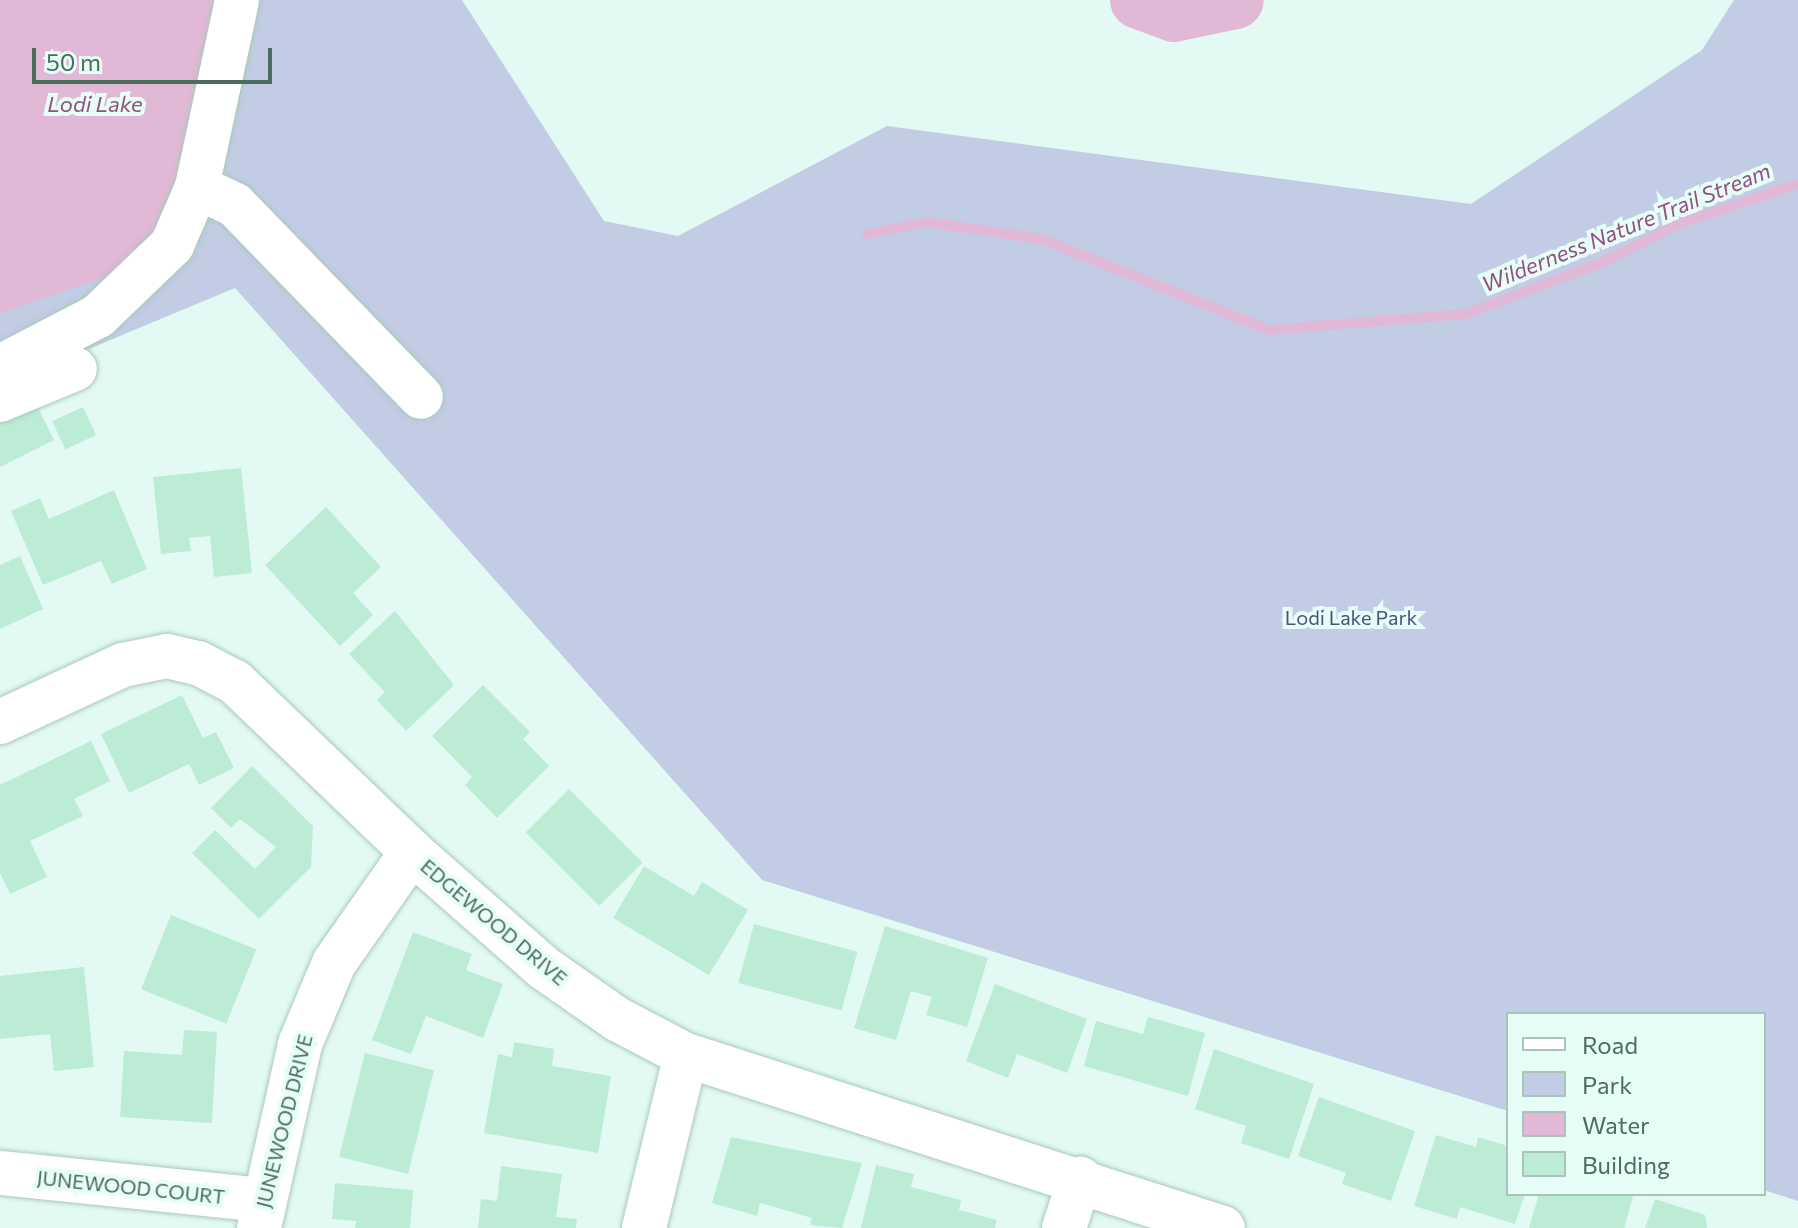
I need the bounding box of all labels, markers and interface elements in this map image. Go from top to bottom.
scale bar [36,32,276,82]
text: 50 m [46,47,101,76]
water label: Lodi Lake [47,91,143,117]
water label: Wilderness Nature Trail Stream [1478,157,1774,297]
park label: Lodi Lake Park [1285,605,1417,629]
street label: EDGEWOOD DRIVE [416,854,572,990]
legend [1506,1012,1766,1196]
text: Road [1582,1030,1638,1059]
street label: JUNEWOOD DRIVE [251,1032,317,1210]
text: Park [1582,1070,1632,1099]
text: Water [1582,1110,1650,1139]
text: Building [1582,1150,1670,1179]
street label: JUNEWOOD COURT [36,1165,226,1209]

